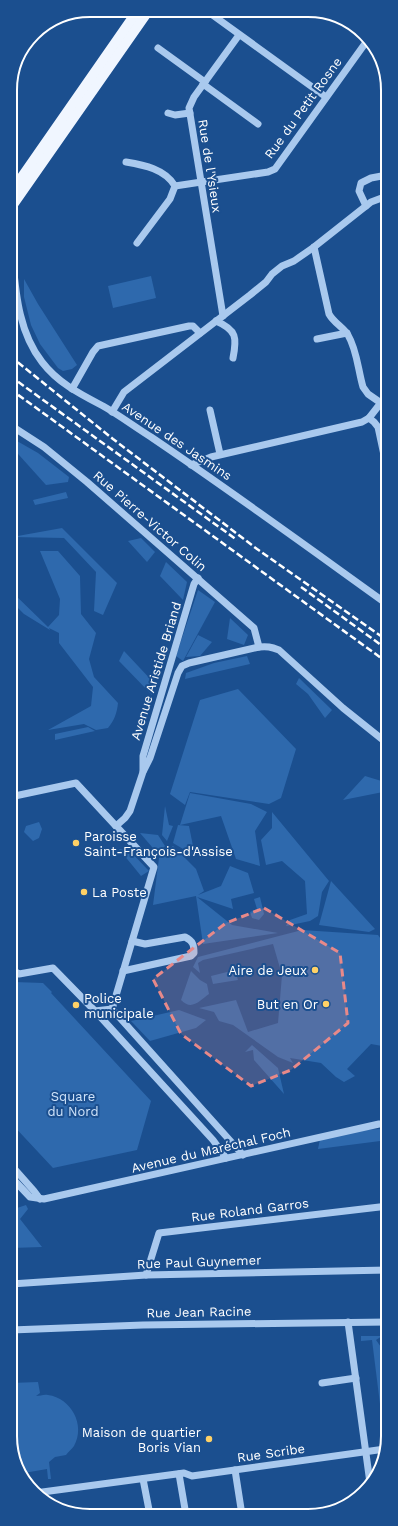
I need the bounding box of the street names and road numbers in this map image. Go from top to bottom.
street label: Rue du Petit Rosne [261,54,345,162]
street label: Rue de l'Ysieux [195,118,225,214]
street label: Avenue des Jasmins [119,399,235,483]
street label: Rue Pierre-Victor Colin [90,468,210,574]
street label: Avenue Aristide Briand [128,600,184,742]
street label: Avenue du Maréchal Foch [130,1124,292,1176]
street label: Rue Roland Garros [190,1195,310,1225]
street label: Rue Paul Guynemer [136,1252,262,1272]
street label: Rue Jean Racine [146,1304,252,1320]
street label: Rue Scribe [236,1441,306,1465]

